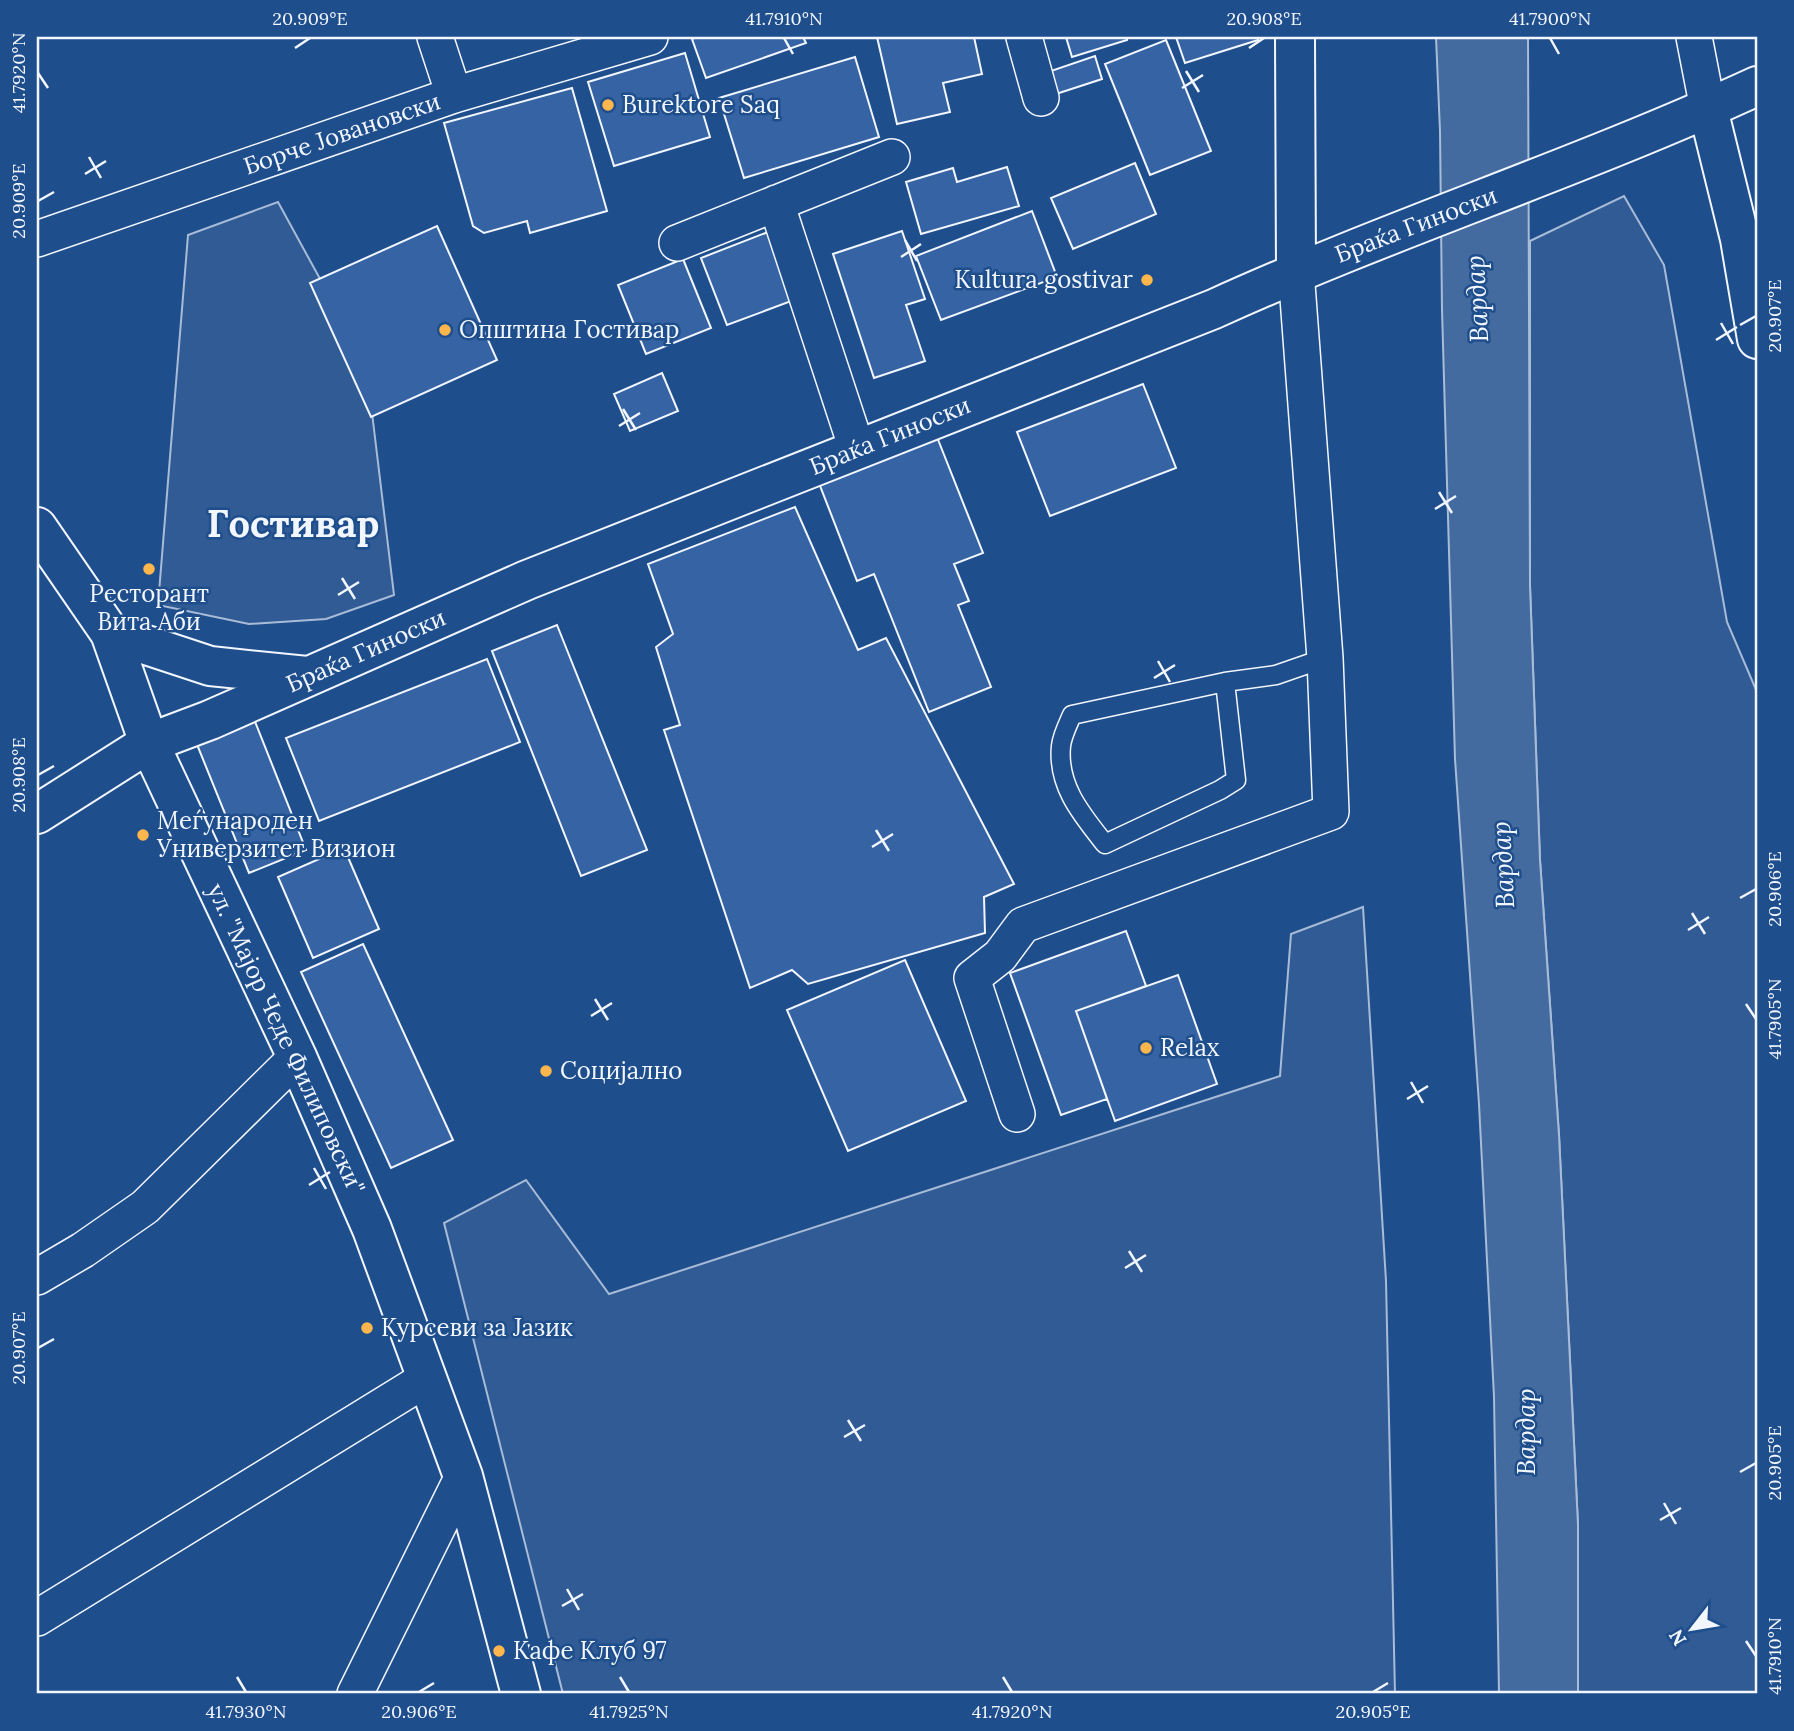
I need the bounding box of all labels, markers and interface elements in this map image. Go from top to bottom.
text: 20.909°E [272,7,348,30]
text: 41.7910°N [745,7,823,30]
text: 20.908°E [1226,7,1302,30]
text: 41.7900°N [1509,7,1591,30]
text: 41.7920°N [7,33,30,113]
street label: Борче Јовановски [239,85,444,182]
place label: Burektore Saq [622,89,780,120]
marker: Burektore Saq [600,97,616,113]
text: 20.909°E [7,163,30,239]
street label: Браќа Гиноски [1330,179,1501,270]
water label: Вардар [1458,255,1495,343]
place label: Kultura gostivar [954,264,1134,295]
marker: Kultura gostivar [1139,272,1155,288]
text: 20.907°E [1763,280,1786,352]
place label: Општина Гостивар [459,314,679,345]
marker: Општина Гостивар [437,322,453,338]
street label: Браќа Гиноски [805,389,975,482]
district label: Гостивар [207,499,379,547]
marker: Ресторант Вита Аби [141,561,157,577]
place label: Ресторант Вита Аби [89,578,209,637]
street label: Браќа Гиноски [281,602,450,700]
text: 20.908°E [7,737,30,813]
place label: Меѓународен Универзитет Визион [156,805,396,864]
water label: Вардар [1484,821,1521,909]
marker: Меѓународен Универзитет Визион [135,827,151,843]
text: 20.906°E [1763,851,1786,927]
street label: ул. "Мајор Чеде Филиповски" [201,878,372,1199]
text: 41.7905°N [1763,979,1786,1059]
place label: Relax [1160,1032,1220,1063]
marker: Relax [1138,1040,1154,1056]
place label: Социјално [560,1055,682,1086]
marker: Социјално [538,1063,554,1079]
text: 20.907°E [7,1312,30,1384]
place label: Курсеви за Јазик [381,1312,573,1343]
marker: Курсеви за Јазик [359,1320,375,1336]
water label: Вардар [1509,1388,1542,1476]
text: 20.905°E [1763,1426,1786,1500]
north arrow [1658,1594,1728,1664]
text: 41.7910°N [1763,1617,1786,1695]
text: N [1663,1625,1691,1650]
place label: Кафе Клуб 97 [513,1635,667,1666]
marker: Кафе Клуб 97 [491,1643,507,1659]
text: 41.7930°N [205,1700,287,1723]
text: 20.906°E [381,1700,457,1723]
text: 41.7925°N [589,1700,669,1723]
text: 41.7920°N [972,1700,1052,1723]
text: 20.905°E [1336,1700,1410,1723]

